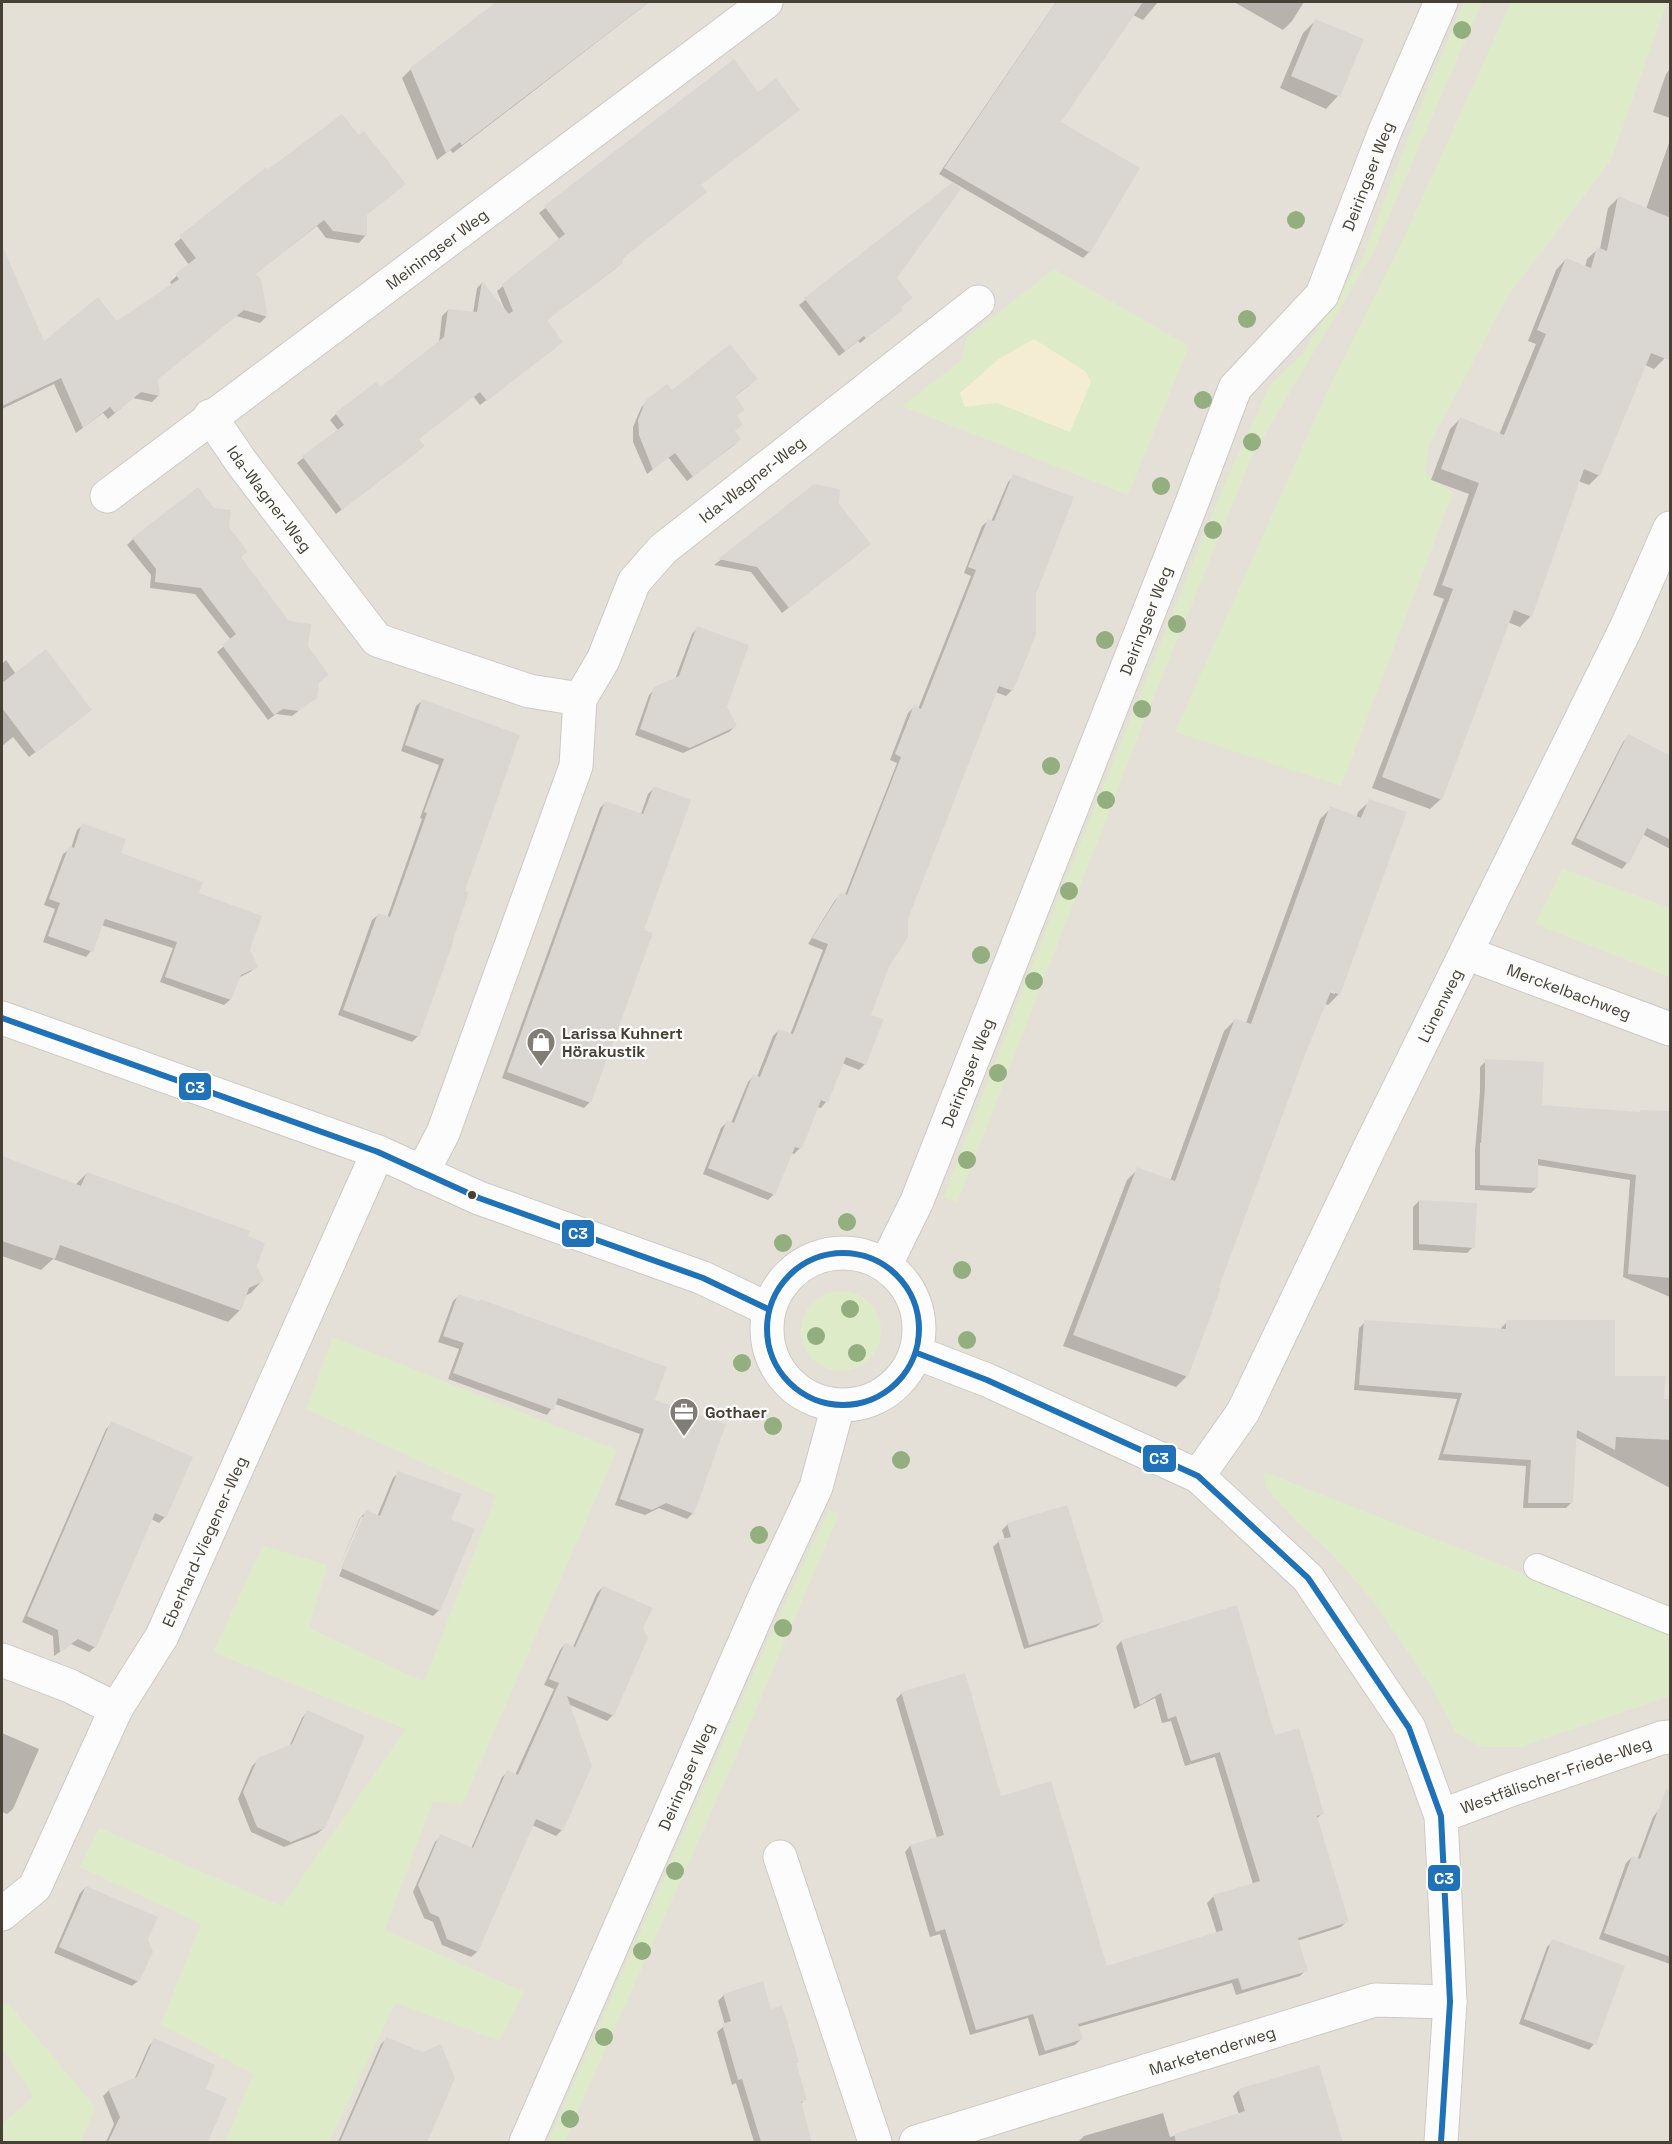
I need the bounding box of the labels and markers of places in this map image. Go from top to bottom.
place label: Larissa Kuhnert Hörakustik [562,1023,683,1062]
shop icon: Larissa Kuhnert Hörakustik [525,1026,557,1068]
unlabelled marker [466,1189,478,1201]
office icon: Gothaer [668,1396,700,1438]
place label: Gothaer [705,1402,767,1423]

